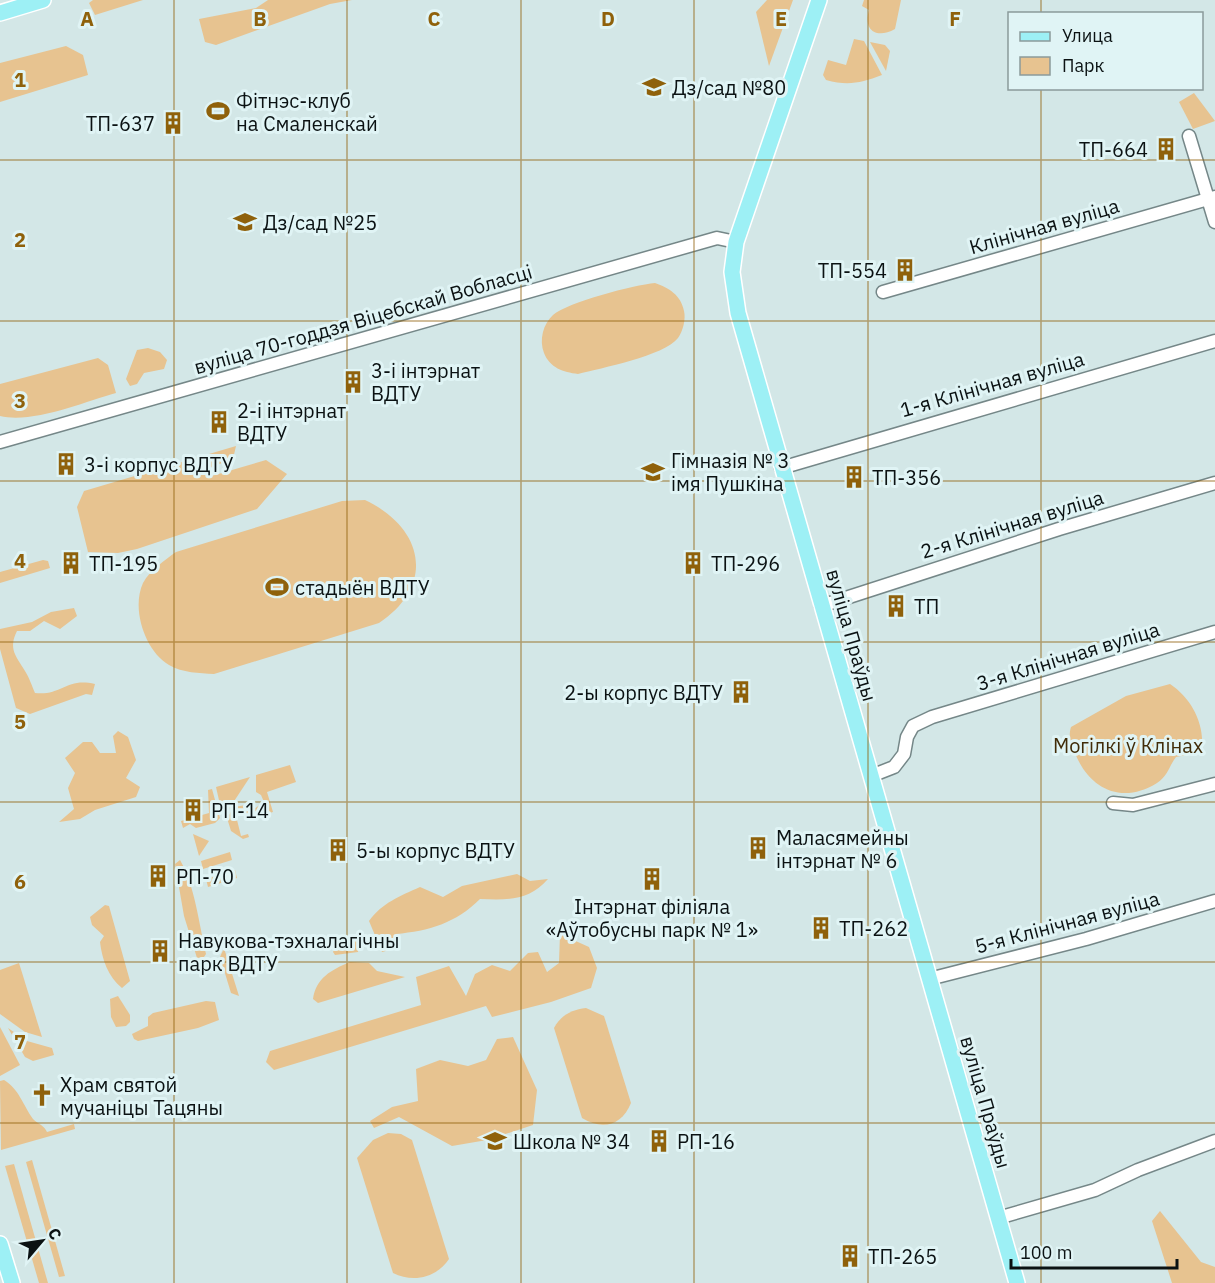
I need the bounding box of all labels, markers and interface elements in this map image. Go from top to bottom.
text: A [80,5,94,32]
text: B [253,5,267,32]
text: C [427,5,441,32]
text: D [601,5,615,32]
text: E [775,5,787,32]
text: F [949,5,961,32]
legend [1008,12,1203,90]
text: Улица [1062,24,1113,47]
text: Парк [1062,54,1105,77]
text: 1 [14,66,26,93]
school or university icon: Дз/сад №80 [641,74,667,100]
place label: Дз/сад №80 [672,74,786,101]
place label: Фітнэс-клуб на Смаленскай [236,87,378,137]
sports icon: Фітнэс-клуб на Смаленскай [205,98,231,124]
place label: ТП-637 [86,110,155,137]
building icon: ТП-637 [160,110,186,136]
place label: ТП-664 [1079,136,1148,163]
building icon: ТП-664 [1153,136,1179,162]
street label: Клінічная вуліца [966,192,1122,260]
school or university icon: Дз/сад №25 [232,209,258,235]
place label: Дз/сад №25 [263,209,377,236]
text: 2 [14,226,26,253]
place label: ТП-554 [818,257,887,284]
building icon: ТП-554 [892,257,918,283]
street label: вуліца 70-годдзя Віцебскай Вобласці [191,258,535,380]
street label: 1-я Клінічная вуліца [897,345,1087,423]
place label: 3-і інтэрнат ВДТУ [371,357,481,407]
building icon: 3-і інтэрнат ВДТУ [340,369,366,395]
text: 3 [14,387,26,414]
place label: 2-і інтэрнат ВДТУ [237,397,347,447]
building icon: 2-і інтэрнат ВДТУ [206,409,232,435]
place label: Гімназія № 3 імя Пушкіна [671,447,790,497]
building icon: 3-і корпус ВДТУ [53,451,79,477]
place label: 3-і корпус ВДТУ [84,451,233,478]
school or university icon: Гімназія № 3 імя Пушкіна [640,459,666,485]
building icon: ТП-356 [841,464,867,490]
place label: ТП-356 [872,464,941,491]
street label: 2-я Клінічная вуліца [917,483,1107,565]
text: 4 [14,547,26,574]
building icon: ТП-195 [58,550,84,576]
place label: ТП-195 [89,550,158,577]
building icon: ТП-296 [680,550,706,576]
place label: ТП-296 [711,550,780,577]
street label: вуліца Праўды [820,566,884,704]
sports icon: стадыён ВДТУ [264,574,290,600]
place label: стадыён ВДТУ [295,574,430,601]
building icon: ТП [883,593,909,619]
place label: ТП [914,593,939,620]
street label: 3-я Клінічная вуліца [973,615,1163,697]
place label: 2-ы корпус ВДТУ [564,679,723,706]
building icon: 2-ы корпус ВДТУ [728,679,754,705]
text: 5 [14,708,26,735]
park label: Могілкі ў Клінах [1053,732,1203,759]
building icon: РП-14 [180,797,206,823]
place label: РП-14 [211,797,269,824]
place label: Маласямейны інтэрнат № 6 [776,824,909,874]
building icon: Маласямейны інтэрнат № 6 [745,835,771,861]
building icon: 5-ы корпус ВДТУ [325,837,351,863]
place label: 5-ы корпус ВДТУ [356,837,515,864]
building icon: РП-70 [145,863,171,889]
place label: РП-70 [176,863,234,890]
building icon: Інтэрнат філіяла «Аўтобусны парк № 1» [639,866,665,892]
text: 6 [14,868,26,895]
street label: 5-я Клінічная вуліца [972,884,1163,960]
place label: Інтэрнат філіяла «Аўтобусны парк № 1» [546,893,758,943]
building icon: ТП-262 [808,915,834,941]
place label: ТП-262 [839,915,908,942]
place label: Навукова-тэхналагічны парк ВДТУ [178,927,399,977]
building icon: Навукова-тэхналагічны парк ВДТУ [147,938,173,964]
text: 7 [14,1028,26,1055]
street label: вуліца Праўды [954,1033,1018,1171]
place label: Храм святой мучаніцы Тацяны [60,1071,223,1121]
church icon: Храм святой мучаніцы Тацяны [29,1082,55,1108]
school or university icon: Школа № 34 [482,1128,508,1154]
place label: Школа № 34 [513,1128,630,1155]
building icon: РП-16 [646,1128,672,1154]
place label: РП-16 [677,1128,735,1155]
north arrow [12,1211,72,1271]
text: С [44,1224,66,1243]
scale bar [1011,1232,1178,1270]
text: 100 m [1020,1241,1072,1264]
building icon: ТП-265 [837,1243,863,1269]
place label: ТП-265 [868,1243,937,1270]

